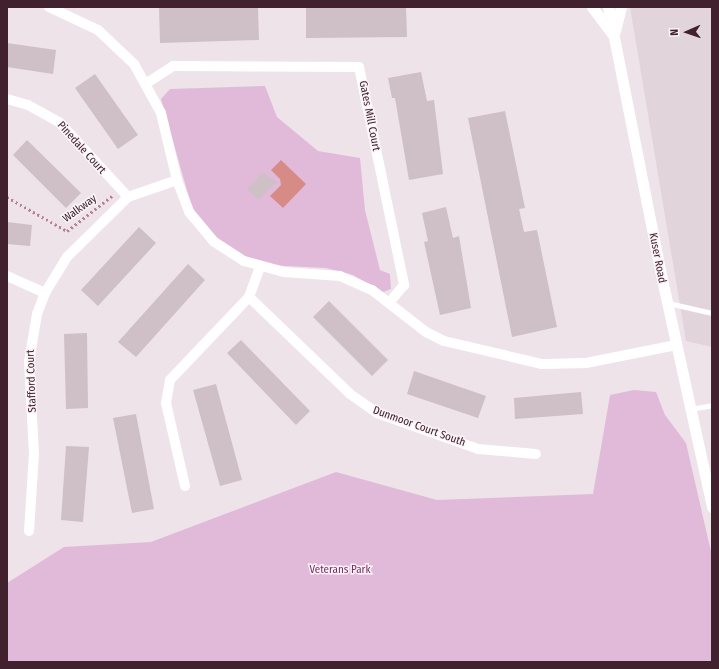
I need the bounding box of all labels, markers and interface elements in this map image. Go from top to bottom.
north arrow [667,12,707,52]
text: N [668,29,681,36]
street label: Gates Mill Court [356,80,382,152]
street label: Pinedale Court [54,119,108,177]
street label: Walkway [61,192,99,226]
street label: Kuser Road [646,232,668,284]
street label: Stafford Court [24,349,40,413]
street label: Dunmoor Court South [371,404,467,450]
park label: Veterans Park [309,563,371,577]

